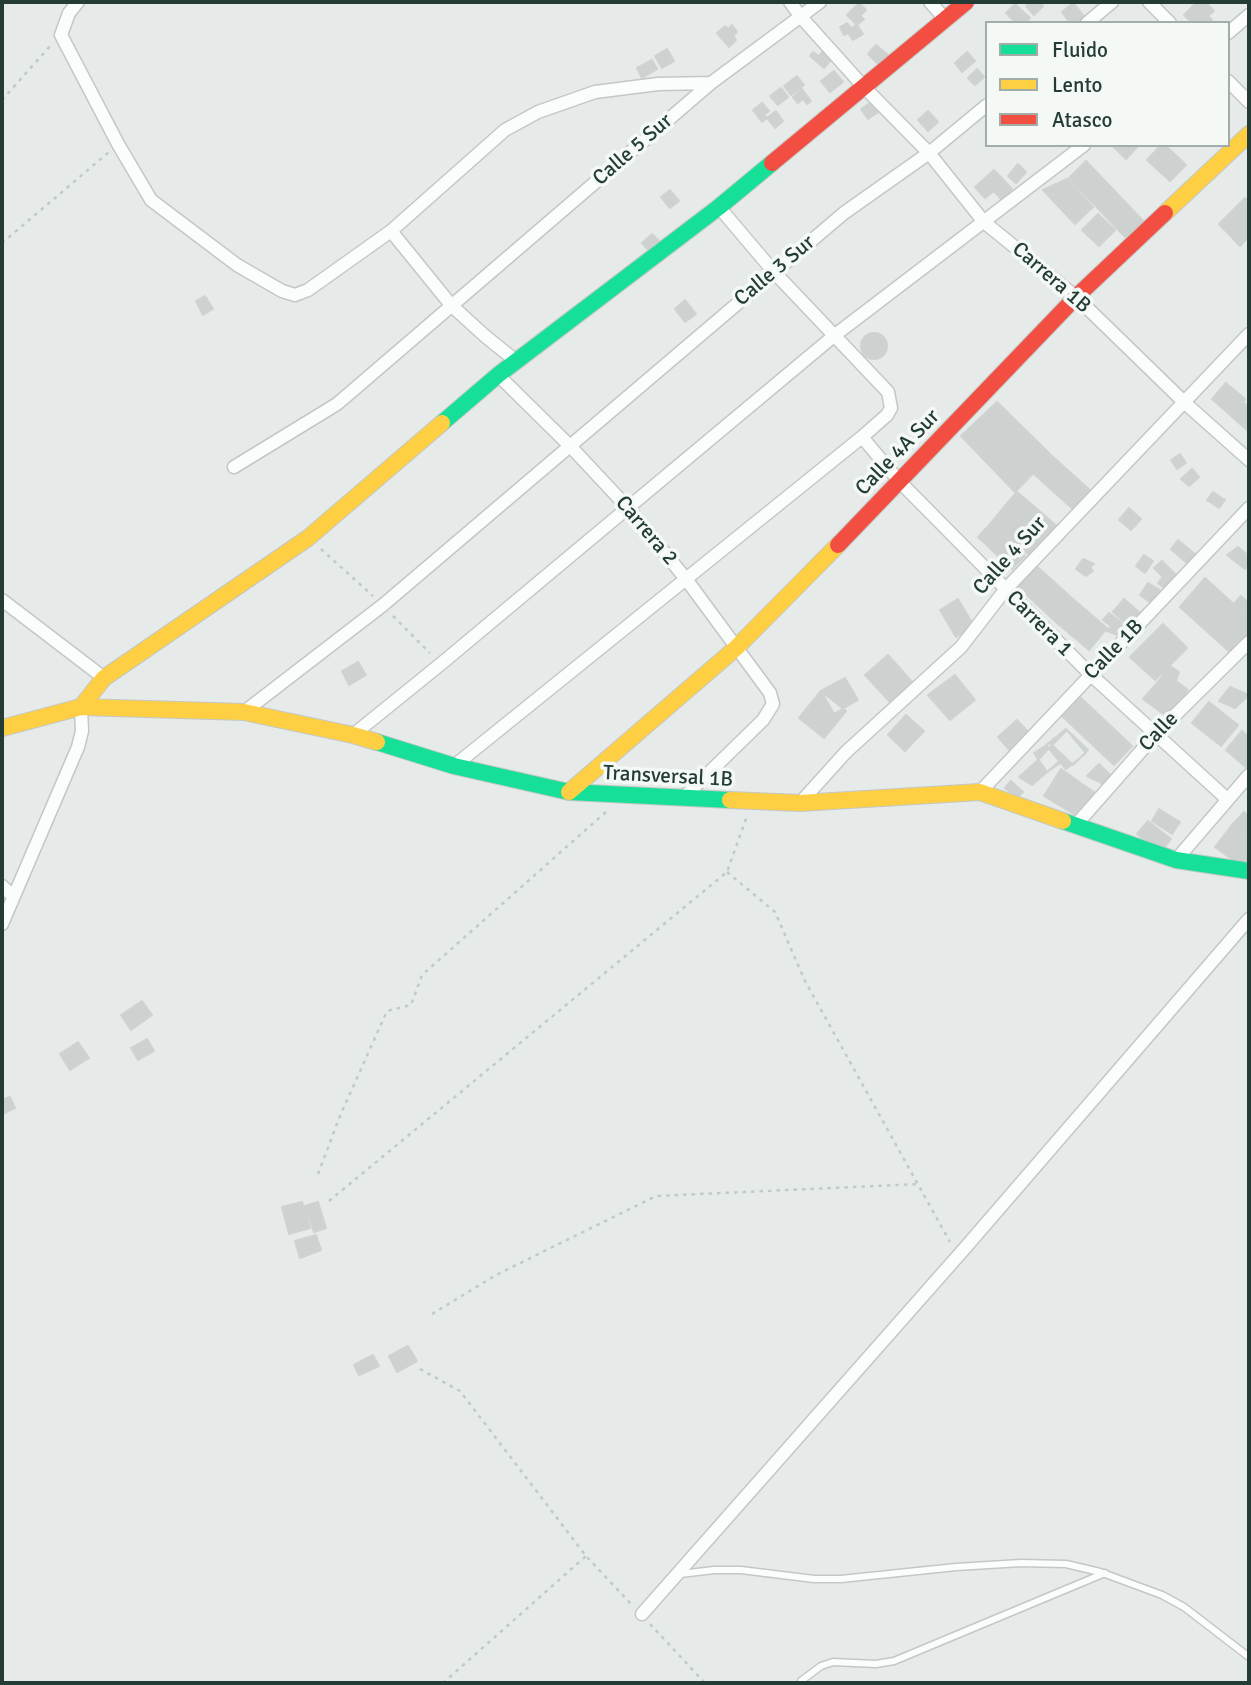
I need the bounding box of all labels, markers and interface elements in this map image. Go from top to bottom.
legend [985,21,1230,147]
text: Fluido [1052,37,1108,63]
text: Lento [1052,72,1102,98]
text: Atasco [1052,107,1112,133]
street label: Calle 5 Sur [588,109,678,191]
street label: Calle 3 Sur [730,230,820,312]
street label: Carrera 1B [1007,237,1095,319]
street label: Calle 4A Sur [851,405,945,501]
street label: Carrera 2 [610,491,682,571]
street label: Calle 4 Sur [968,512,1052,600]
street label: Carrera 1 [1001,586,1077,662]
street label: Calle 1B [1079,615,1149,685]
street label: Calle [1134,707,1184,757]
street label: Transversal 1B [602,761,734,793]

